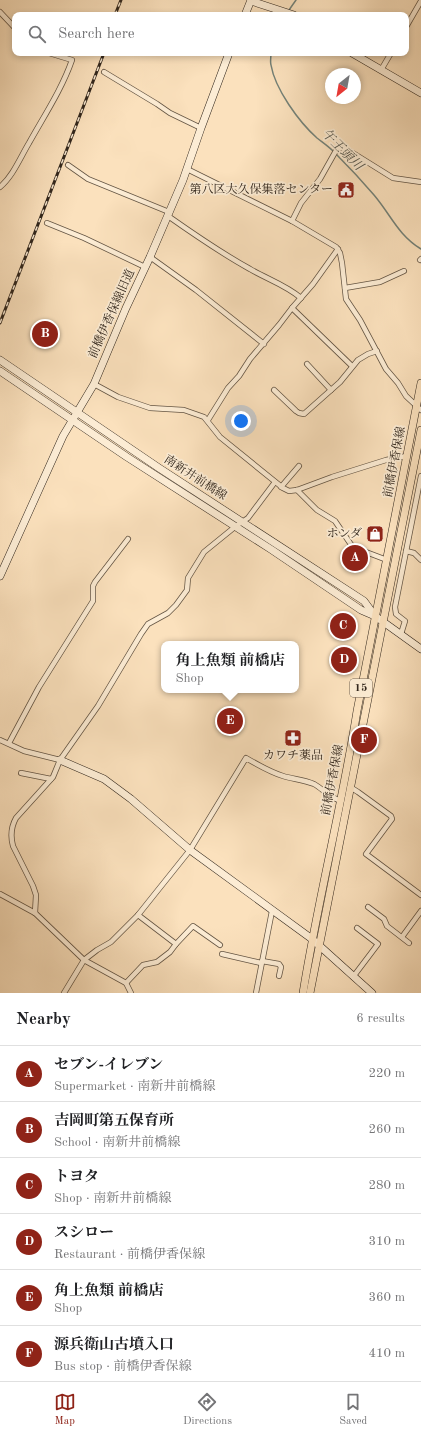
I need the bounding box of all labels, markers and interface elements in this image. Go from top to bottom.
search box [12,12,409,56]
icon: search [26,23,48,45]
text: Search here [58,27,135,42]
north arrow [325,68,361,104]
water label: 午王頭川 [319,126,368,174]
public building icon: 第八区大久保集落センター [336,180,356,200]
place label: 第八区大久保集落センター [189,182,333,196]
street label: 前橋伊香保線旧道 [85,267,137,360]
pin: B [32,319,58,349]
your location [231,411,251,431]
street label: 前橋伊香保線 [380,425,408,498]
street label: 南新井前橋線 [162,452,230,503]
shop icon: ホンダ [365,524,385,544]
place label: ホンダ [326,527,362,540]
pin: A [342,543,368,573]
pin: C [330,611,356,641]
popup [161,641,299,693]
pin: D [331,645,357,675]
text: 角上魚類 前橋店 [175,654,285,669]
text: Shop [175,672,204,685]
road number: 15 [350,679,372,697]
pin: E [217,706,243,736]
pin: F [351,725,377,755]
pharmacy icon: カワチ薬品 [283,728,303,748]
street label: 前橋伊香保線 [318,743,346,816]
place label: カワチ薬品 [263,748,323,762]
text: Nearby [16,1011,71,1028]
text: 6 results [356,1012,405,1025]
text: セブン-イレブン [54,1058,163,1073]
text: A [24,1067,34,1080]
text: 220 m [368,1067,405,1080]
text: Supermarket · 南新井前橋線 [54,1080,215,1093]
text: 吉岡町第五保育所 [54,1114,174,1129]
text: B [24,1123,34,1136]
text: 260 m [368,1123,405,1136]
text: School · 南新井前橋線 [54,1136,180,1149]
text: トヨタ [54,1170,99,1185]
text: C [25,1179,33,1192]
text: 280 m [368,1179,405,1192]
text: Shop · 南新井前橋線 [54,1192,171,1205]
text: スシロー [54,1226,114,1241]
text: D [24,1235,34,1248]
text: 310 m [368,1235,405,1248]
text: Restaurant · 前橋伊香保線 [54,1248,205,1261]
text: 角上魚類 前橋店 [54,1284,163,1299]
text: E [25,1291,33,1304]
text: 360 m [368,1291,405,1304]
text: Shop [54,1302,82,1315]
text: 源兵衛山古墳入口 [54,1338,174,1353]
text: F [25,1347,33,1360]
text: 410 m [368,1347,405,1360]
text: Bus stop · 前橋伊香保線 [54,1360,192,1373]
tab: Map [54,1391,76,1429]
tab: Directions [183,1391,232,1429]
tab: Saved [339,1391,367,1429]

